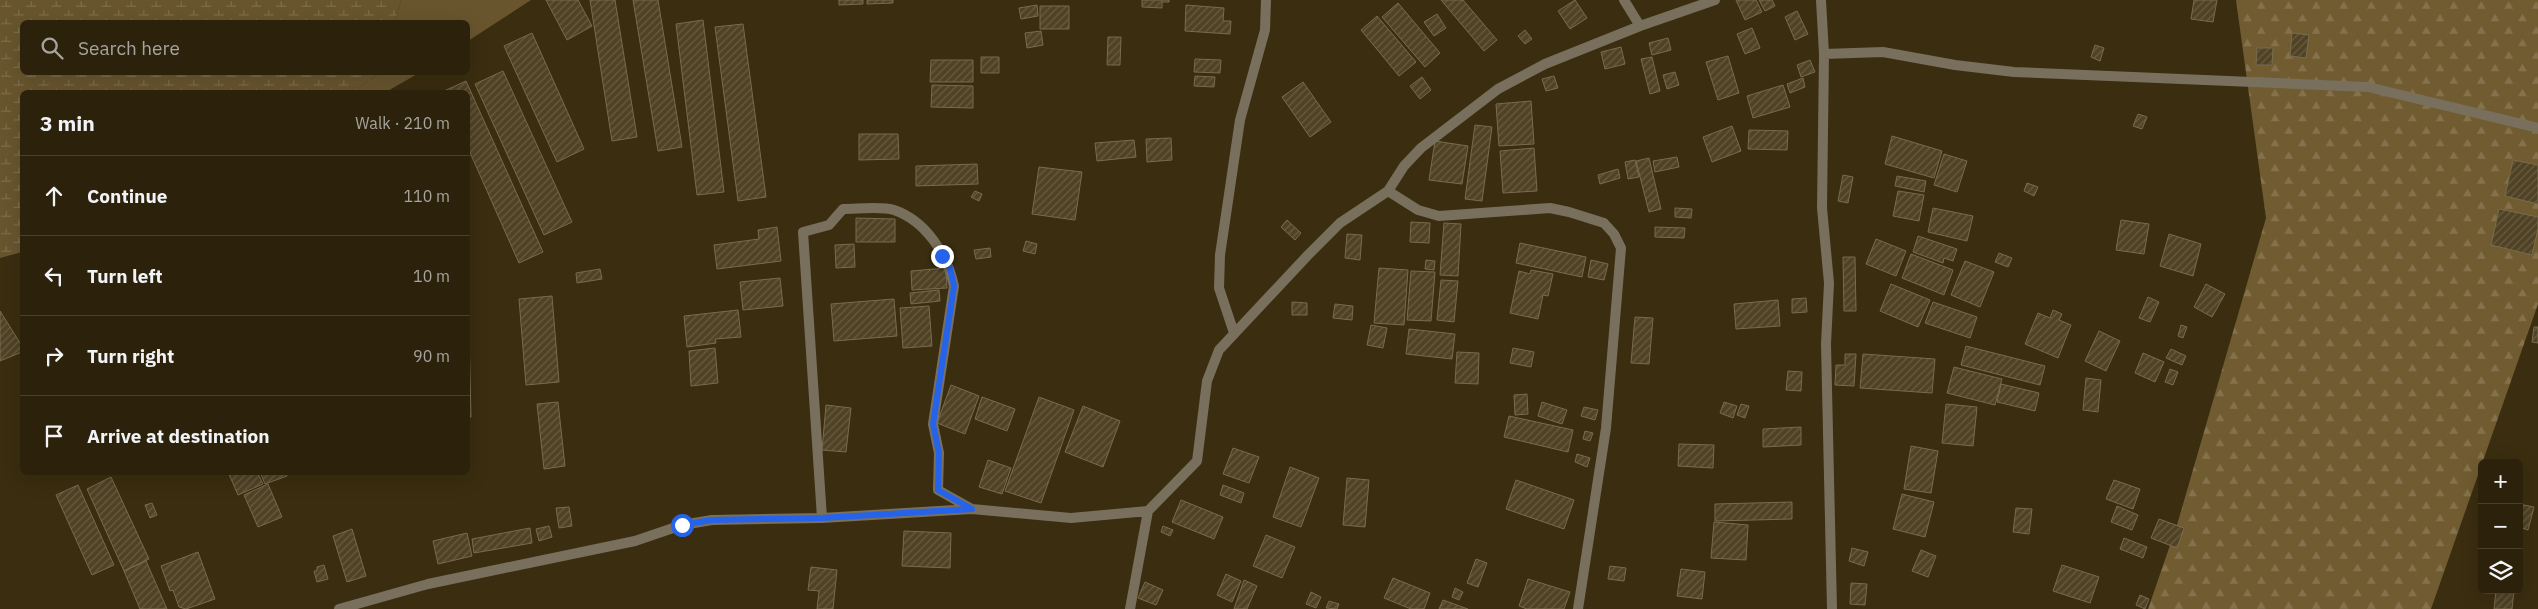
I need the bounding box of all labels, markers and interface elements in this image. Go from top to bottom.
search box [20,20,470,75]
icon: search [38,34,66,62]
text: Search here [78,36,180,60]
text: 3 min [40,109,95,137]
text: Walk · 210 m [355,113,450,133]
icon: ahead [40,182,68,210]
text: Continue [87,184,167,208]
text: 110 m [403,186,450,206]
route end [931,245,954,268]
icon: left [40,262,68,290]
text: Turn left [87,264,163,288]
text: 10 m [413,266,450,286]
icon: right [40,342,68,370]
text: Turn right [87,344,174,368]
text: 90 m [413,346,450,366]
icon: arrive [40,422,68,450]
text: Arrive at destination [87,424,270,448]
map controls [2478,459,2523,594]
button: + [2478,459,2523,504]
button: − [2478,504,2523,549]
route start [671,514,694,537]
button: layers [2478,549,2523,594]

